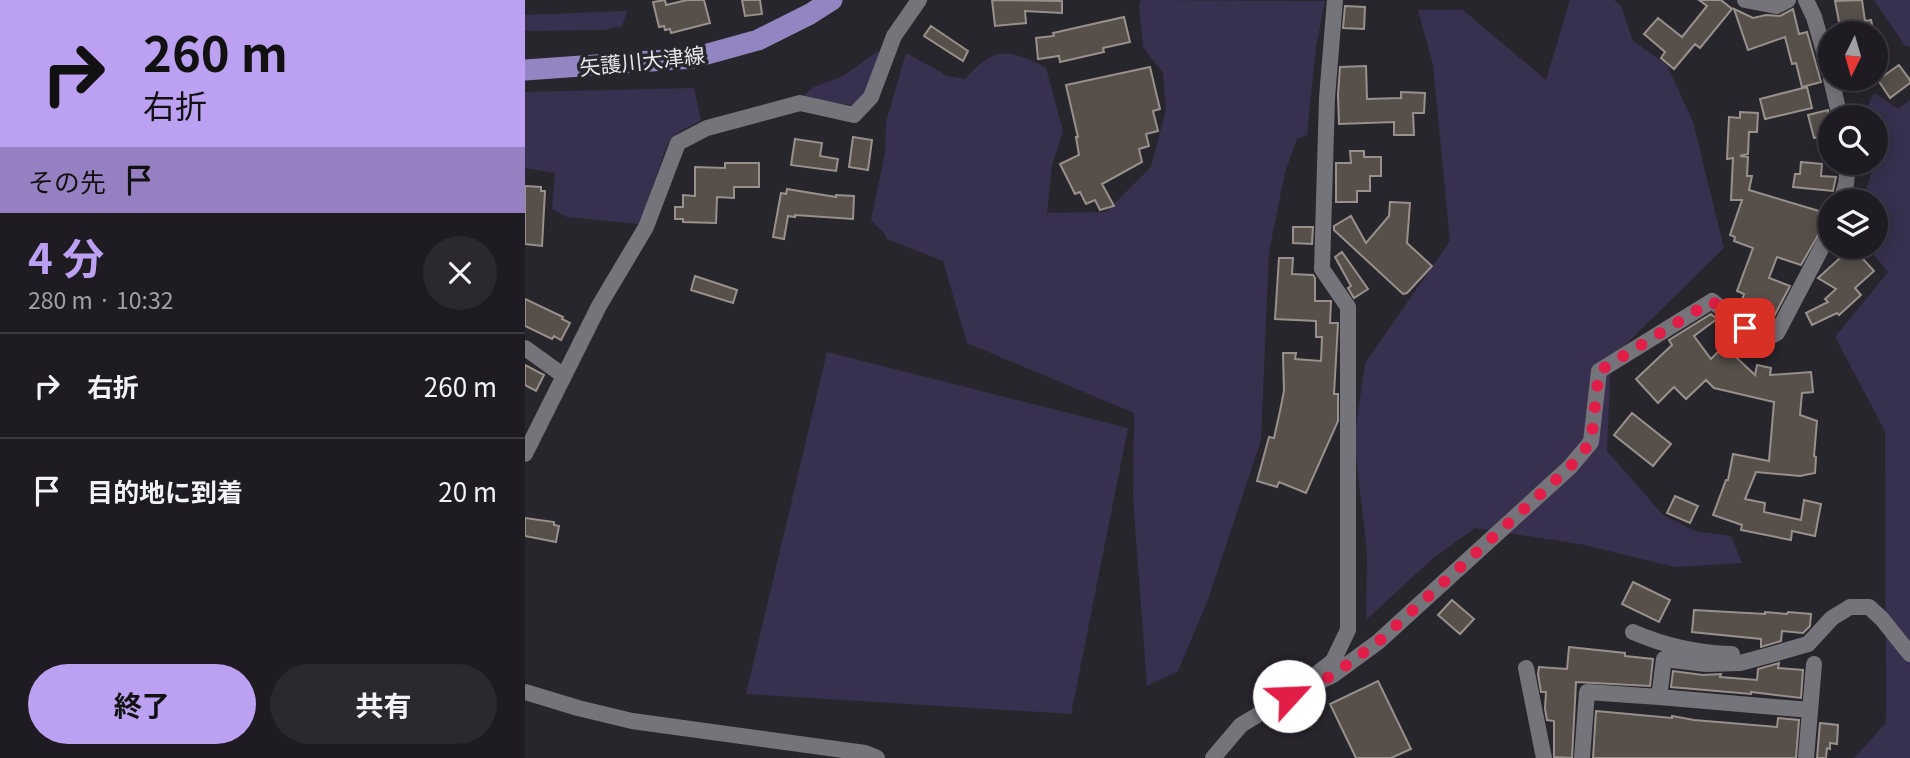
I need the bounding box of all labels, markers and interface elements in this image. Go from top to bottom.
text: 260 m [143,15,288,86]
north arrow [1818,21,1888,91]
map controls [1818,21,1888,259]
icon: right [28,28,119,119]
street label: 矢護川大津線 [578,38,706,82]
text: 右折 [143,81,207,127]
button: search [1818,105,1888,175]
icon: arrive [120,161,158,199]
text: その先 [28,162,106,199]
button: layers [1818,189,1888,259]
text: 4 分 [28,225,104,286]
button: close [423,236,497,310]
text: 280 m · 10:32 [28,282,173,316]
pin [1715,298,1775,358]
icon: arrive [1726,309,1764,347]
icon: right [28,367,66,405]
text: 右折 [87,367,139,404]
text: 260 m [424,367,497,404]
icon: arrive [28,472,66,510]
text: 目的地に到着 [87,472,243,509]
text: 20 m [438,472,497,509]
position arrow [1252,659,1326,733]
button: 終了 [28,664,256,744]
button: 共有 [270,664,497,744]

